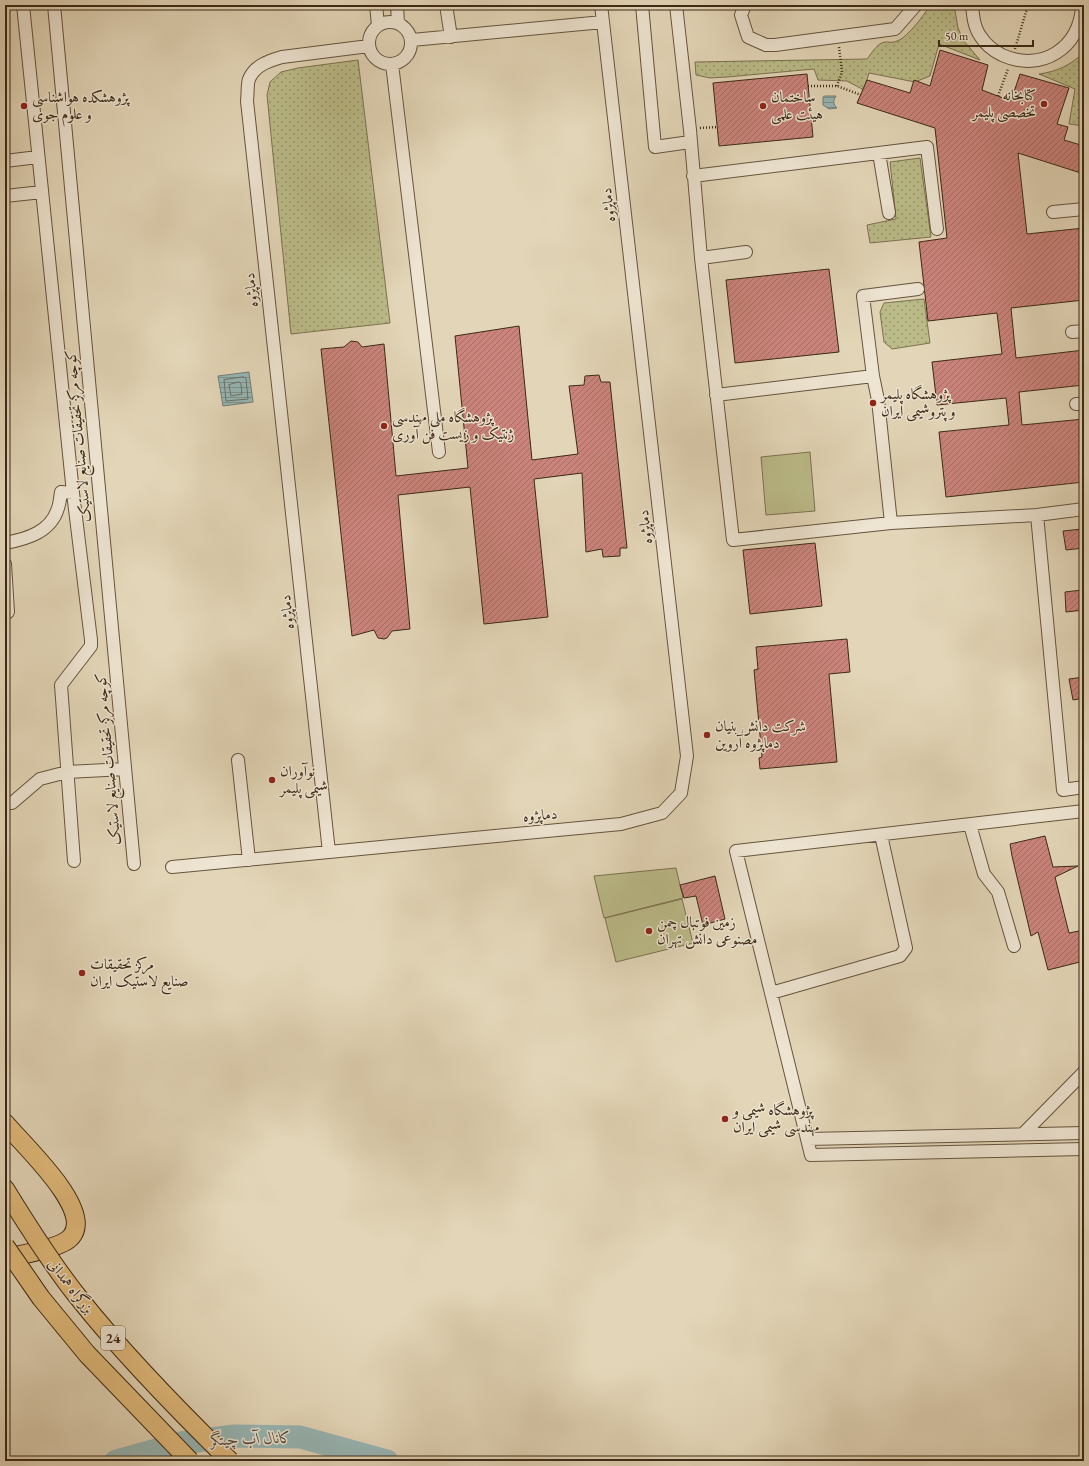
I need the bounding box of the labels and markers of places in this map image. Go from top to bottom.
place label: کتابخانه تخصصی پلیمر [970,85,1036,123]
place label: پژوهشکده هواشناسی و علوم جوی [32,87,130,127]
place label: ساختمان هیئت علمی [771,87,823,125]
marker: کتابخانه تخصصی پلیمر [1039,99,1049,109]
marker: پژوهشکده هواشناسی و علوم جوی [19,101,29,111]
marker: ساختمان هیئت علمی [758,101,768,111]
place label: پژوهشگاه پلیمر و پتروشیمی ایران [879,384,955,422]
marker: پژوهشگاه پلیمر و پتروشیمی ایران [868,398,878,408]
place label: پژوهشگاه ملی مهندسی ژنتیک و زیست فن آوری [392,407,514,444]
marker: پژوهشگاه ملی مهندسی ژنتیک و زیست فن آوری [379,421,389,431]
place label: شرکت دانش بنیان دماپژوه آروین [715,716,806,753]
marker: شرکت دانش بنیان دماپژوه آروین [702,730,712,740]
place label: نوآوران شیمی پلیمر [278,761,328,799]
marker: نوآوران شیمی پلیمر [267,775,277,785]
place label: زمین فوتبال چمن مصنوعی دانش تهران [657,912,757,949]
marker: زمین فوتبال چمن مصنوعی دانش تهران [644,926,654,936]
place label: مرکز تحقیقات صنایع لاستیک ایران [90,954,188,995]
marker: مرکز تحقیقات صنایع لاستیک ایران [77,968,87,978]
place label: پژوهشگاه شیمی و مهندسی شیمی ایران [731,1100,819,1138]
marker: پژوهشگاه شیمی و مهندسی شیمی ایران [720,1114,730,1124]

